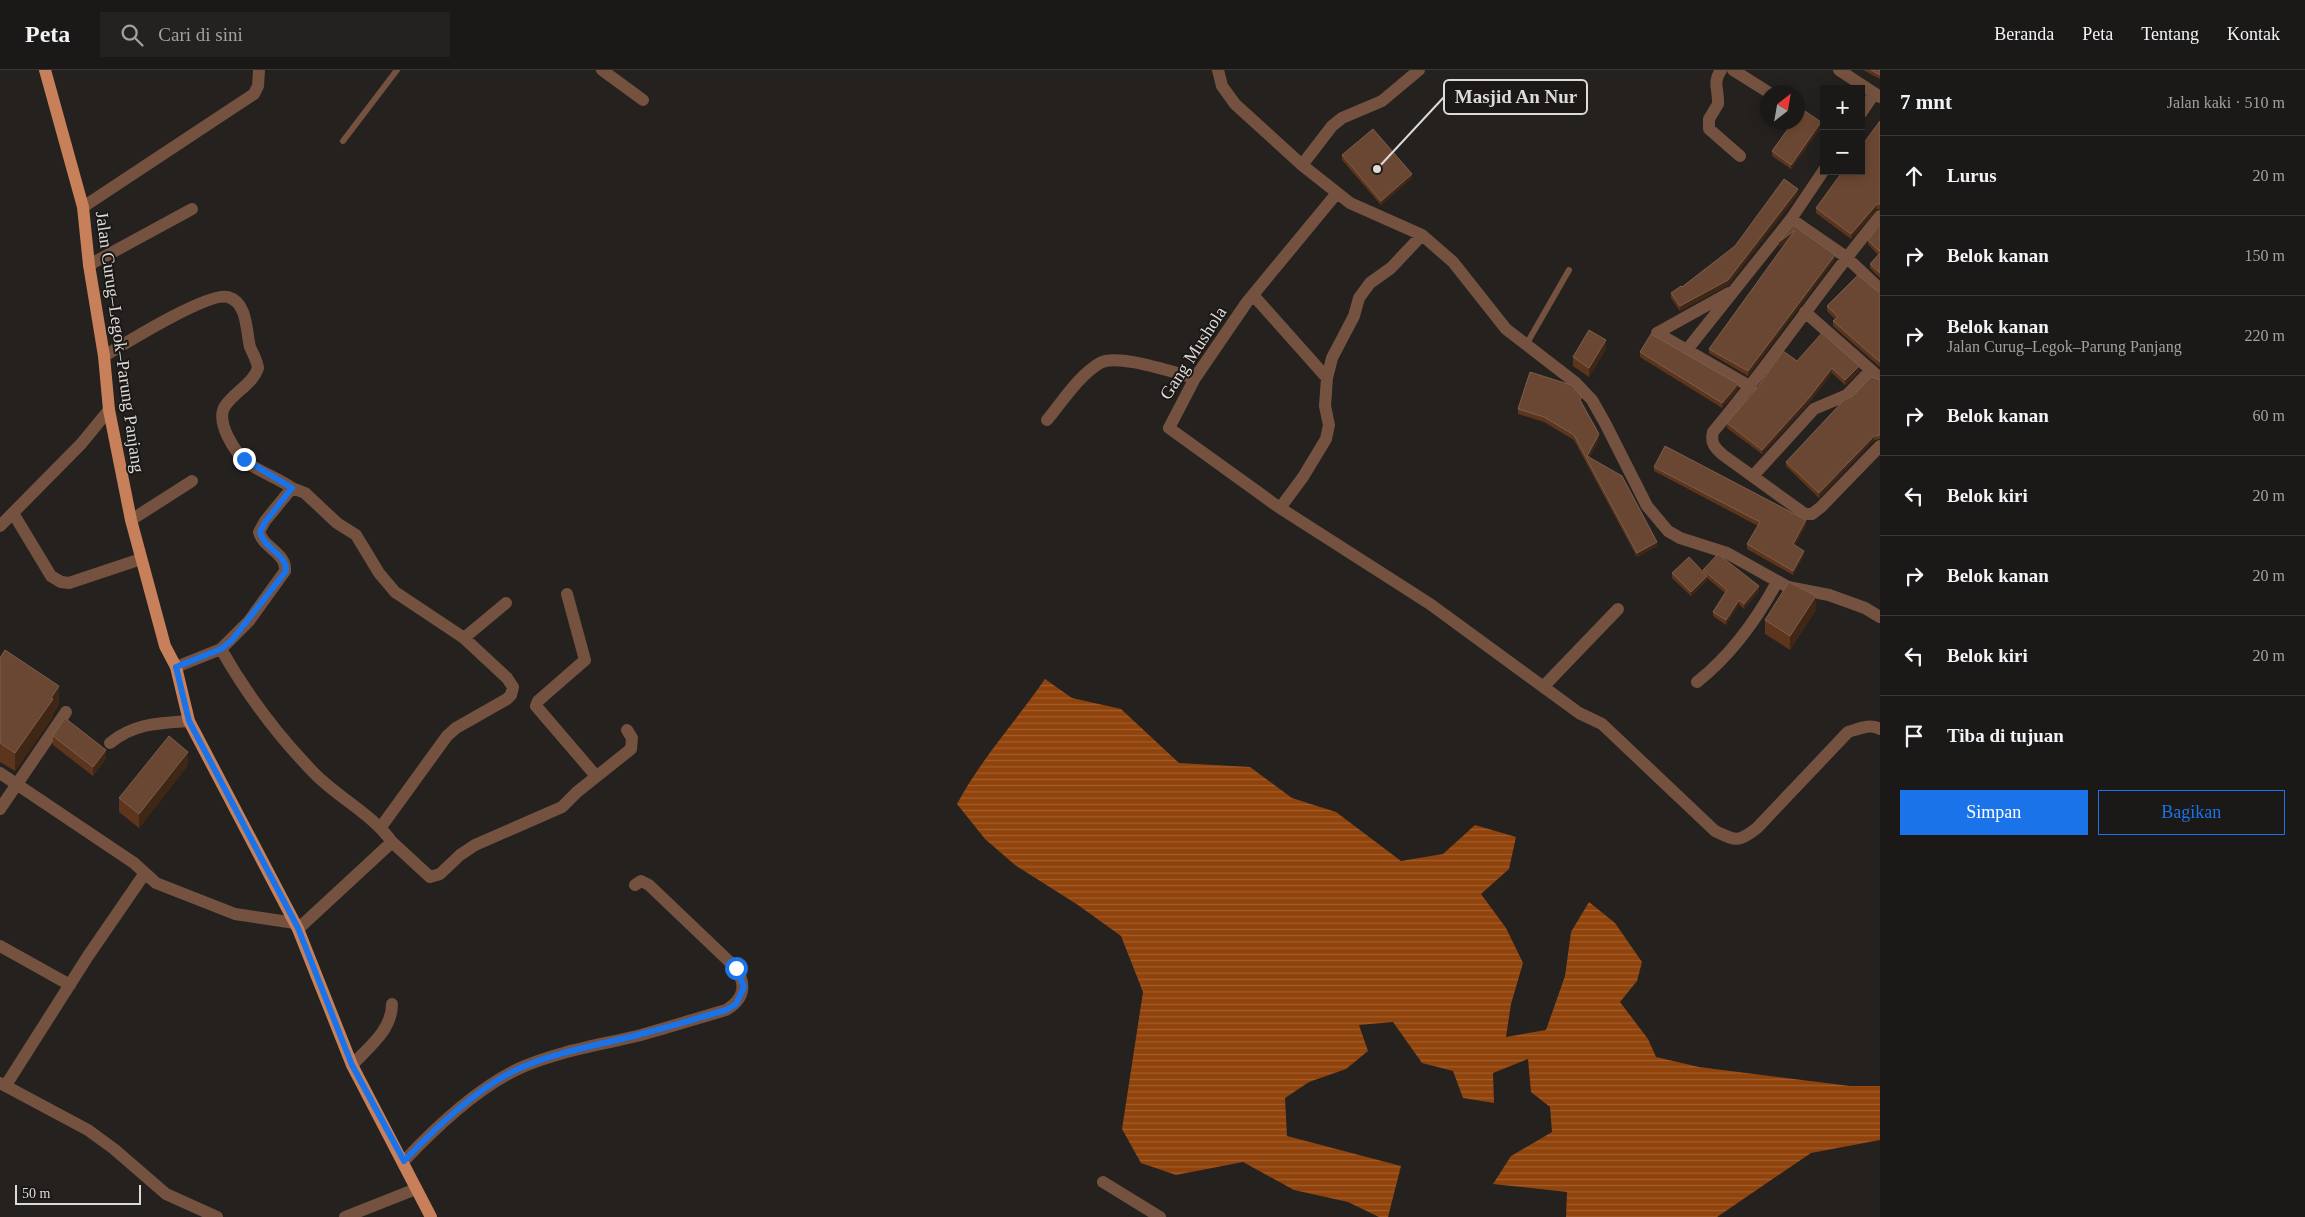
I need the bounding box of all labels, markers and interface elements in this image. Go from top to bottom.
search box [100,12,450,57]
text: Peta [25,21,70,47]
icon: search [118,21,146,49]
text: Cari di sini [158,24,243,45]
text: Beranda [1994,24,2054,44]
text: Peta [2082,24,2113,44]
text: Tentang [2141,24,2199,44]
text: Kontak [2227,24,2280,44]
callout: Masjid An Nur [1444,80,1587,114]
north arrow [1760,85,1805,130]
map controls [1820,85,1865,175]
button: + [1820,85,1865,130]
text: Masjid An Nur [1455,86,1578,107]
text: 7 mnt [1900,90,1952,114]
text: Jalan kaki · 510 m [2167,94,2285,111]
button: − [1820,130,1865,175]
icon: ahead [1900,162,1928,190]
text: Lurus [1947,165,1997,186]
text: 20 m [2253,167,2285,184]
street label: Jalan Curug–Legok–Parung Panjang [92,210,148,474]
icon: right [1900,242,1928,270]
text: Belok kanan [1947,245,2049,266]
text: 150 m [2245,247,2285,264]
street label: Gang Mushola [1156,303,1230,403]
text: Belok kanan [1947,316,2049,337]
icon: right [1900,322,1928,350]
text: 220 m [2245,327,2285,344]
text: Jalan Curug–Legok–Parung Panjang [1947,338,2182,355]
icon: right [1900,402,1928,430]
text: Belok kanan [1947,405,2049,426]
text: 60 m [2253,407,2285,424]
route end [233,448,256,471]
icon: left [1900,482,1928,510]
text: Belok kiri [1947,485,2028,506]
text: 20 m [2253,487,2285,504]
icon: right [1900,562,1928,590]
text: Belok kanan [1947,565,2049,586]
text: 20 m [2253,567,2285,584]
icon: left [1900,642,1928,670]
text: Belok kiri [1947,645,2028,666]
text: 20 m [2253,647,2285,664]
icon: arrive [1900,722,1928,750]
text: Tiba di tujuan [1947,725,2064,746]
button: Simpan [1900,790,2088,835]
button: Bagikan [2098,790,2285,835]
route start [725,957,748,980]
scale bar [15,1182,141,1205]
text: 50 m [22,1186,50,1201]

